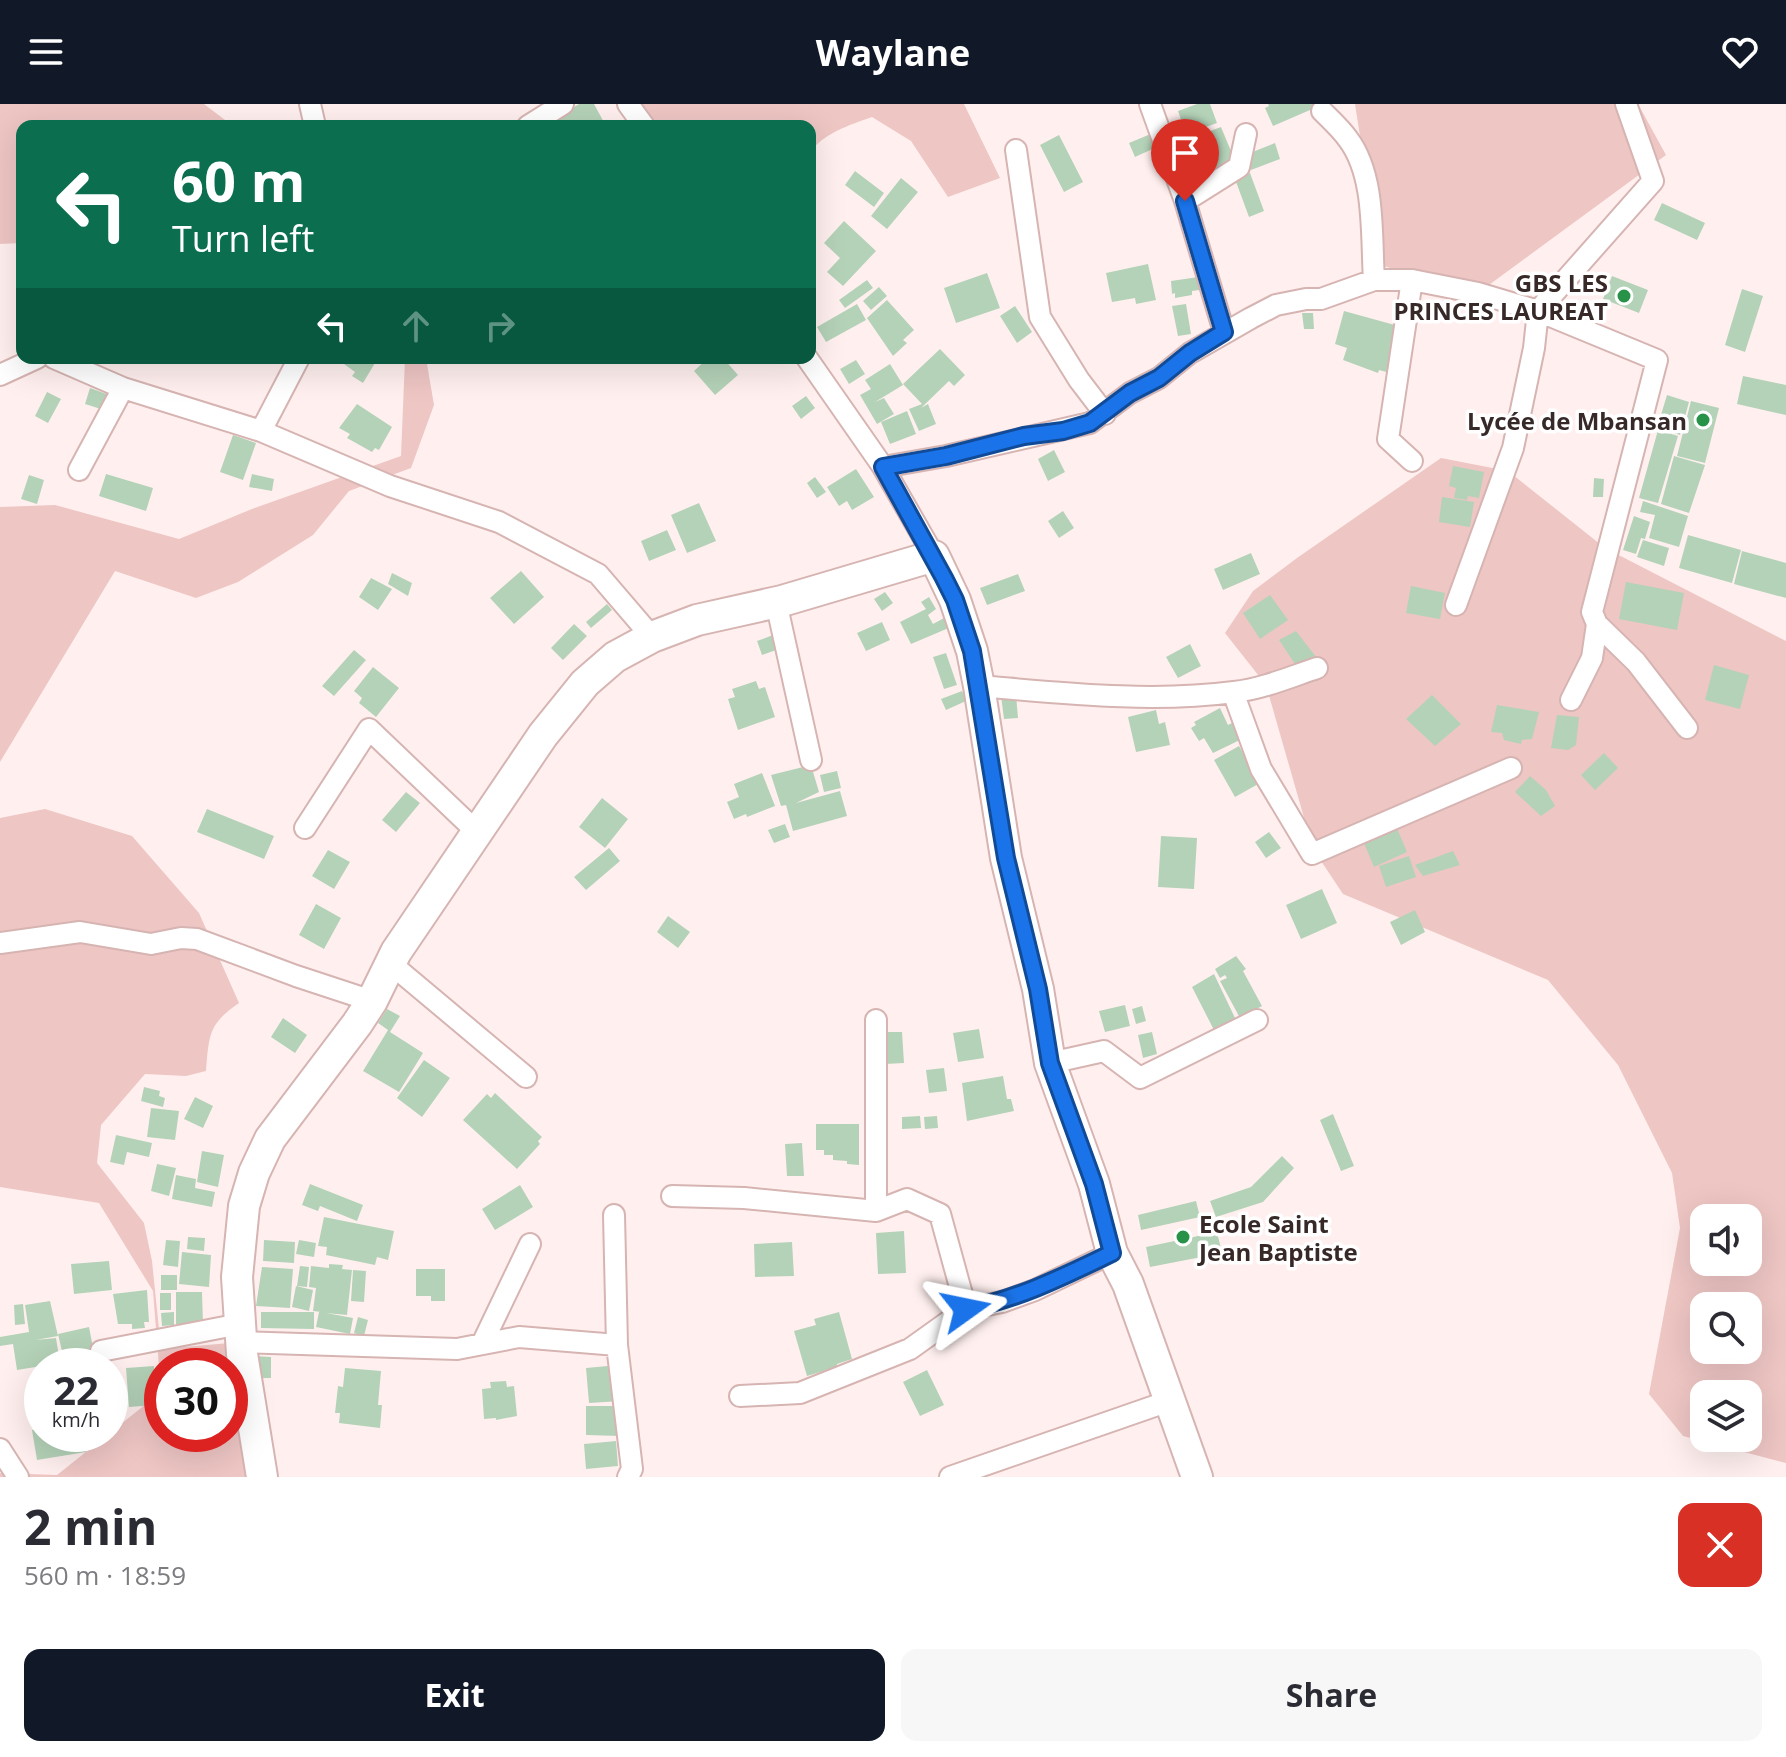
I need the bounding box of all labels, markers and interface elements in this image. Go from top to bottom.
text: Waylane [816,28,970,77]
icon: menu [24,30,68,74]
icon: heart [1718,30,1762,74]
pin [1151,119,1219,201]
icon: arrive [1163,131,1207,175]
text: 60 m [172,142,306,218]
icon: left [40,152,144,256]
text: Turn left [172,214,314,263]
place label: GBS LES PRINCES LAUREAT [1393,266,1608,327]
marker: GBS LES PRINCES LAUREAT [1615,287,1633,305]
icon: left [310,304,354,348]
icon: ahead [394,304,438,348]
icon: right [478,304,522,348]
place label: Lycée de Mbansan [1467,404,1687,437]
marker: Lycée de Mbansan [1694,411,1712,429]
map controls [1690,1204,1762,1452]
button: sound [1690,1204,1762,1276]
place label: Ecole Saint Jean Baptiste [1197,1207,1358,1268]
marker: Ecole Saint Jean Baptiste [1174,1228,1192,1246]
position arrow [924,1267,1008,1351]
button: search [1690,1292,1762,1364]
speed limit sign: 30 [144,1348,248,1452]
text: 22 [53,1362,99,1417]
button: layers [1690,1380,1762,1452]
text: km/h [52,1406,100,1433]
text: 2 min [24,1494,157,1559]
button: close [1678,1503,1762,1587]
text: 560 m · 18:59 [24,1557,186,1593]
button: Exit [24,1649,885,1741]
button: Share [901,1649,1762,1741]

